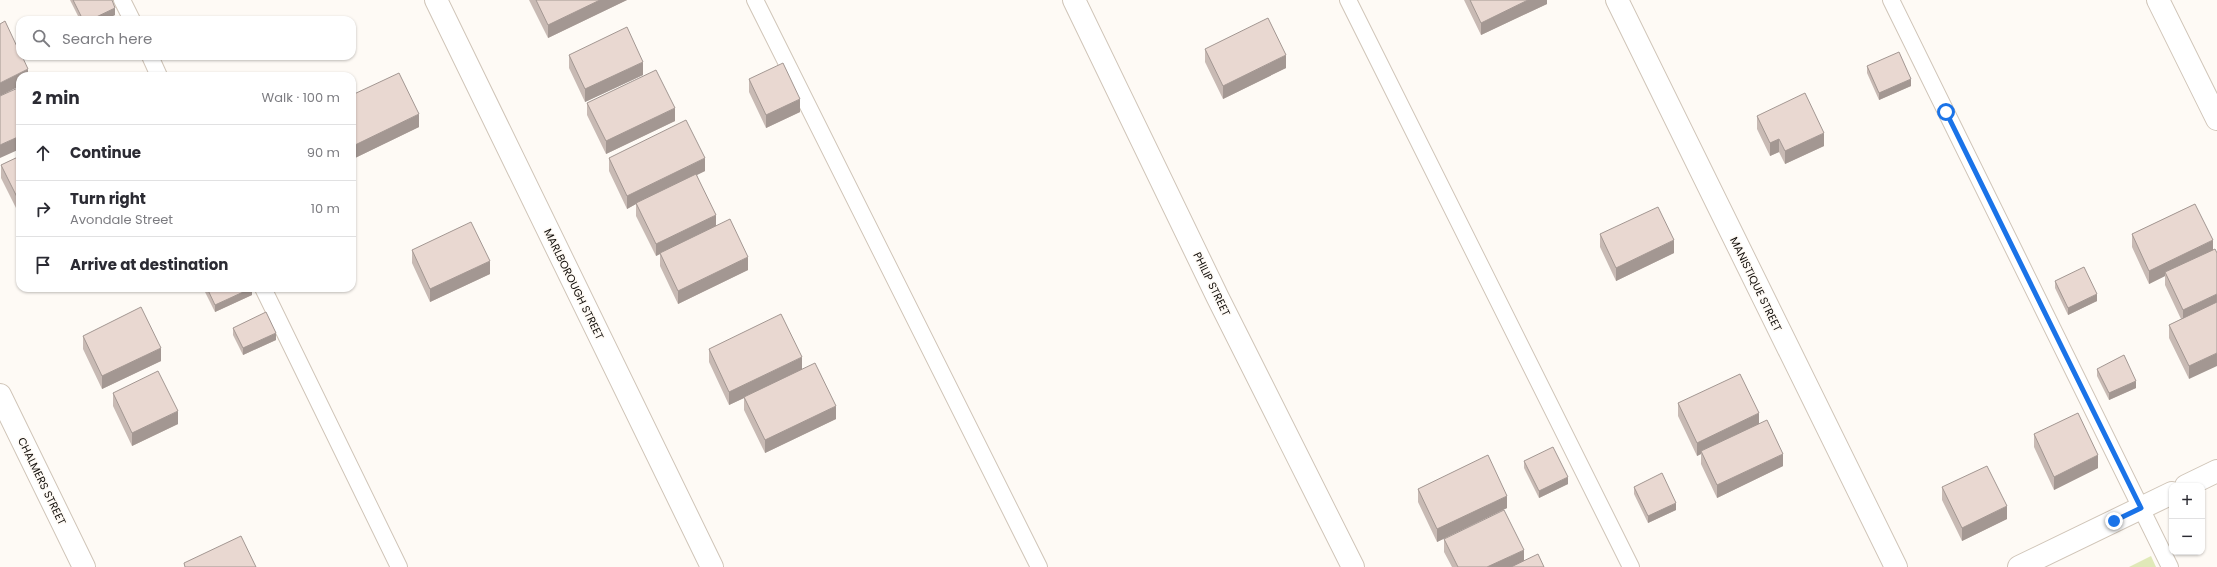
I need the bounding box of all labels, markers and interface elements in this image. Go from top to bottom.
search box [16,16,356,60]
icon: search [30,27,52,49]
text: Search here [62,28,152,49]
text: 2 min [32,86,80,110]
text: Walk · 100 m [262,88,340,107]
route start [1937,103,1955,121]
icon: ahead [32,142,54,164]
text: Continue [70,142,141,163]
text: 90 m [307,143,340,162]
text: Turn right [70,188,146,209]
icon: right [32,198,54,220]
text: 10 m [311,199,340,218]
text: Avondale Street [70,210,173,229]
street label: MARLBOROUGH STREET [540,226,608,342]
street label: MANISTIQUE STREET [1726,234,1786,334]
street label: PHILIP STREET [1190,249,1235,319]
icon: arrive [32,254,54,276]
text: Arrive at destination [70,254,228,275]
street label: CHALMERS STREET [14,434,70,528]
map controls [2169,483,2205,555]
button: + [2169,483,2205,519]
route end [2105,512,2123,530]
button: − [2169,519,2205,555]

